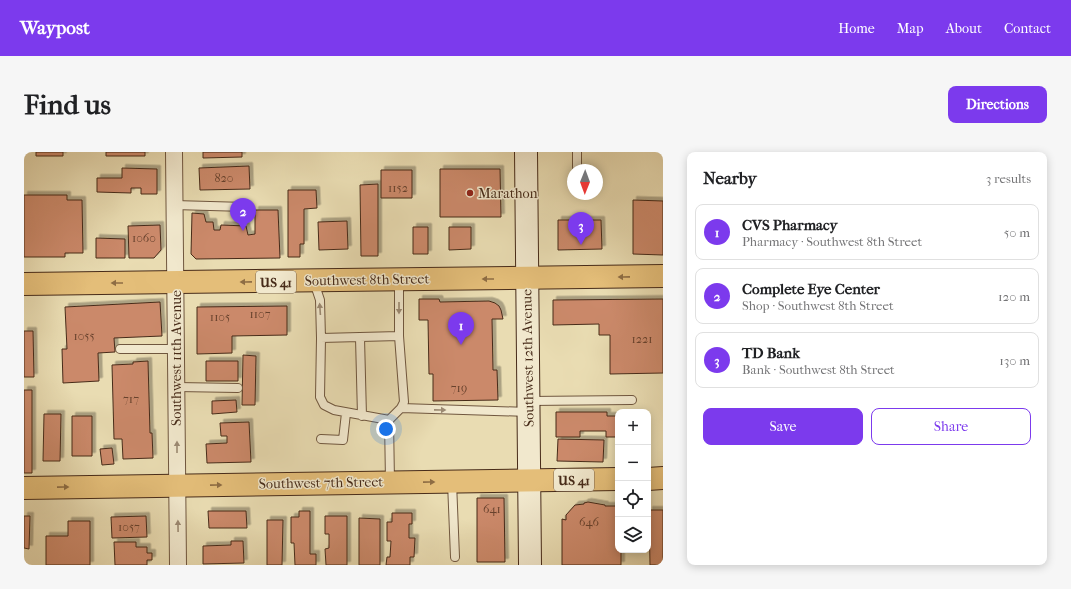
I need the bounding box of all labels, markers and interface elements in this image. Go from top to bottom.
text: Waypost [20,17,90,39]
text: Home [838,20,875,37]
text: Map [897,20,924,37]
text: About [946,20,982,37]
text: Contact [1004,20,1051,37]
button: Directions [948,86,1047,123]
text: Find us [24,88,111,121]
north arrow [567,164,603,200]
text: Nearby [703,168,757,188]
house number: 820 [215,171,233,185]
text: 3 results [986,171,1031,186]
house number: 1152 [388,181,408,195]
place label: Marathon [478,185,538,202]
marker: Marathon [465,188,475,198]
pin: 2 [230,198,256,231]
pin: 3 [568,212,594,245]
text: CVS Pharmacy [742,216,838,234]
text: 1 [715,225,719,240]
text: 50 m [1004,225,1030,240]
house number: 1060 [132,231,156,245]
text: Pharmacy · Southwest 8th Street [742,234,922,249]
street label: Southwest 8th Street [304,270,430,290]
road number: US 41 [256,271,296,293]
one-way arrow [617,274,630,280]
one-way arrow [481,276,494,282]
one-way arrow [239,279,252,285]
one-way arrow [110,280,123,286]
text: Complete Eye Center [742,280,880,298]
street label: Southwest 12th Avenue [518,289,538,427]
text: 2 [714,289,720,304]
text: 120 m [998,289,1030,304]
street label: Southwest 11th Avenue [168,290,185,426]
text: Shop · Southwest 8th Street [742,298,894,313]
one-way arrow [396,302,402,315]
one-way arrow [317,303,324,315]
house number: 1107 [250,307,271,321]
house number: 1105 [210,310,230,324]
pin: 1 [448,312,474,345]
house number: 1055 [73,329,95,343]
house number: 1221 [632,332,652,346]
text: TD Bank [742,344,800,362]
text: 3 [714,353,720,368]
text: 130 m [999,353,1030,368]
text: Bank · Southwest 8th Street [742,362,895,377]
house number: 719 [451,381,467,395]
house number: 717 [123,392,139,406]
one-way arrow [434,407,447,413]
button: Save [703,408,863,445]
button: Share [871,408,1031,445]
map controls [615,409,651,553]
button: + [615,409,651,445]
your location [376,419,396,439]
one-way arrow [174,440,180,453]
button: − [615,445,651,481]
road number: US 41 [554,469,594,491]
street label: Southwest 7th Street [259,473,383,493]
one-way arrow [423,479,436,485]
button: locate [615,481,651,517]
one-way arrow [210,482,223,488]
one-way arrow [57,484,69,491]
house number: 641 [483,502,501,516]
house number: 646 [579,515,600,529]
button: layers [615,517,651,553]
one-way arrow [175,519,181,532]
house number: 1057 [118,520,140,534]

